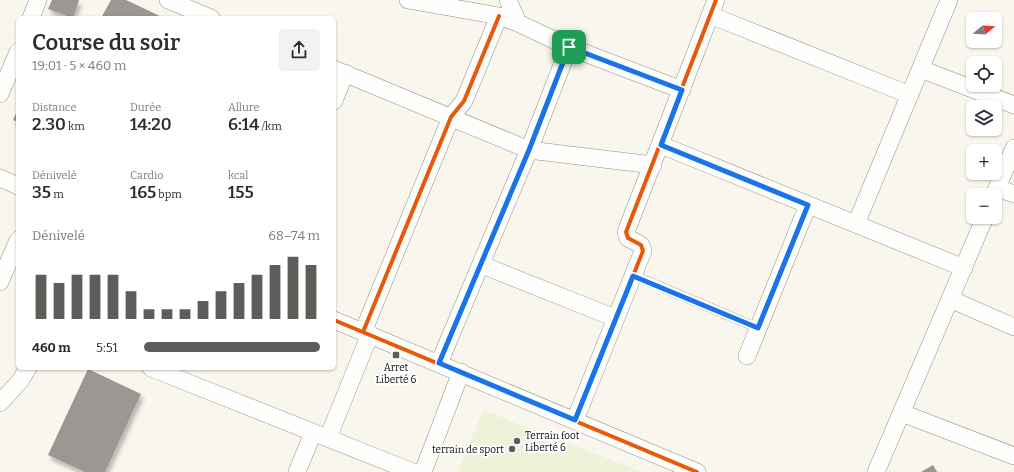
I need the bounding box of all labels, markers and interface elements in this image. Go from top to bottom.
north arrow [966,12,1002,48]
map controls [966,12,1002,224]
text: Course du soir [32,29,180,56]
button: share [278,29,320,71]
pin [552,30,586,64]
icon: arrive [558,36,580,58]
button: locate [966,56,1002,92]
text: 19:01 · 5 × 460 m [32,58,126,73]
button: layers [966,100,1002,136]
text: Distance [32,101,77,114]
text: Durée [130,101,161,114]
text: Allure [228,101,259,114]
text: 2.30 [32,114,66,135]
text: 14:20 [130,114,172,135]
text: 6:14 [228,114,259,135]
text: km [66,120,85,133]
text: /km [259,120,282,133]
button: + [966,144,1002,180]
text: Dénivelé [32,169,77,182]
text: Cardio [130,169,164,182]
text: kcal [228,169,248,182]
text: 35 [32,182,51,203]
text: 165 [130,182,156,203]
text: 155 [228,182,254,203]
text: m [51,188,64,201]
text: bpm [156,188,182,201]
button: − [966,188,1002,224]
text: Dénivelé [32,228,85,243]
text: 68–74 m [268,228,320,243]
text: 460 m [32,340,71,355]
text: 5:51 [96,340,118,355]
marker: Arret Liberté 6 [391,350,401,360]
place label: Arret Liberté 6 [376,362,417,386]
place label: Terrain foot Liberté 6 [525,430,580,454]
marker: Terrain foot Liberté 6 [512,436,522,446]
place label: terrain de sport [432,444,504,456]
marker: terrain de sport [507,444,517,454]

